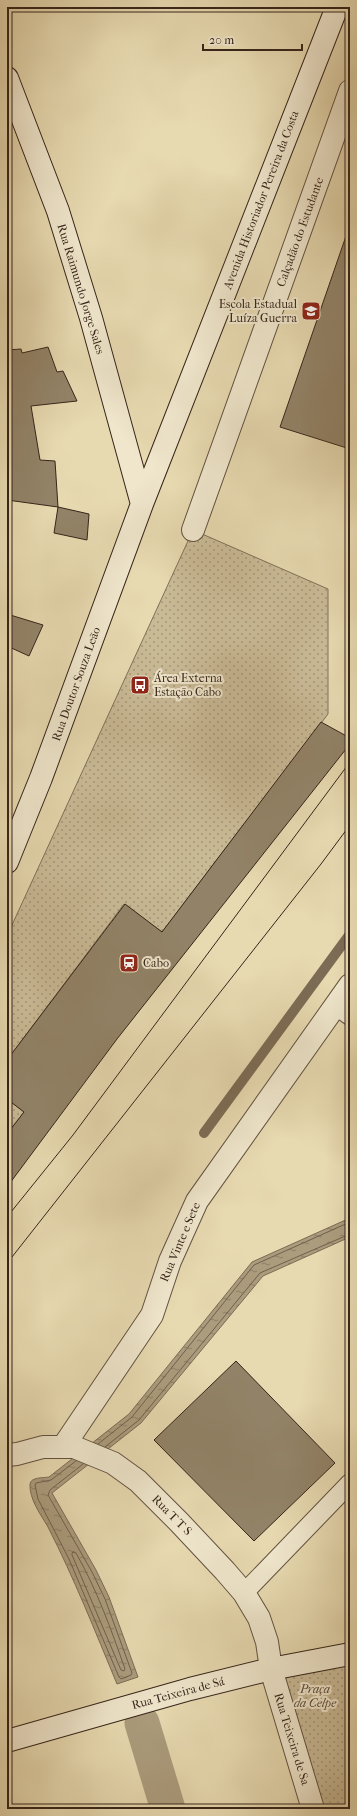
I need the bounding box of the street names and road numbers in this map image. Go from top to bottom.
street label: Avenida Historiador Pereira da Costa [220,108,302,292]
street label: Calçadão do Estudante [274,175,327,289]
street label: Rua Raimundo Jorge Sales [54,222,108,357]
street label: Rua Doutor Souza Leão [49,625,103,743]
street label: Rua Vinte e Sete [157,1200,203,1284]
street label: Rua T T S [149,1492,195,1538]
street label: Rua Teixeira de Sá [130,1674,226,1712]
street label: Rua Teixeira de Sa [271,1691,313,1787]

